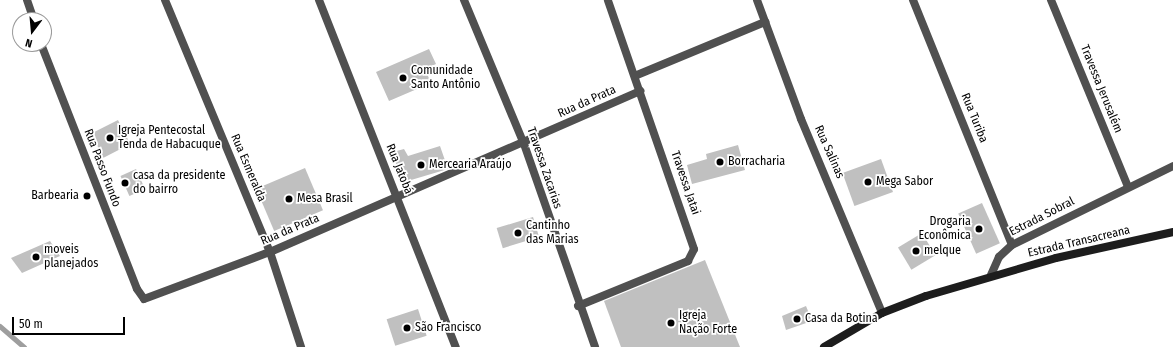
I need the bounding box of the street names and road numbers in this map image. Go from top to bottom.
street label: Travessa Jerusalém [1077,43,1125,135]
street label: Rua da Prata [556,83,618,121]
street label: Rua Turiba [958,91,990,145]
street label: Rua Salinas [811,123,847,181]
street label: Travessa Zacarias [523,125,565,211]
street label: Rua Passo Fundo [81,127,123,209]
street label: Rua Esmeralda [227,132,269,204]
street label: Rua Jatobá [382,142,416,196]
street label: Travessa Jatai [667,149,703,217]
street label: Estrada Sobral [1007,195,1077,239]
street label: Rua da Prata [259,211,321,249]
street label: Estrada Transacreana [1026,223,1132,261]

